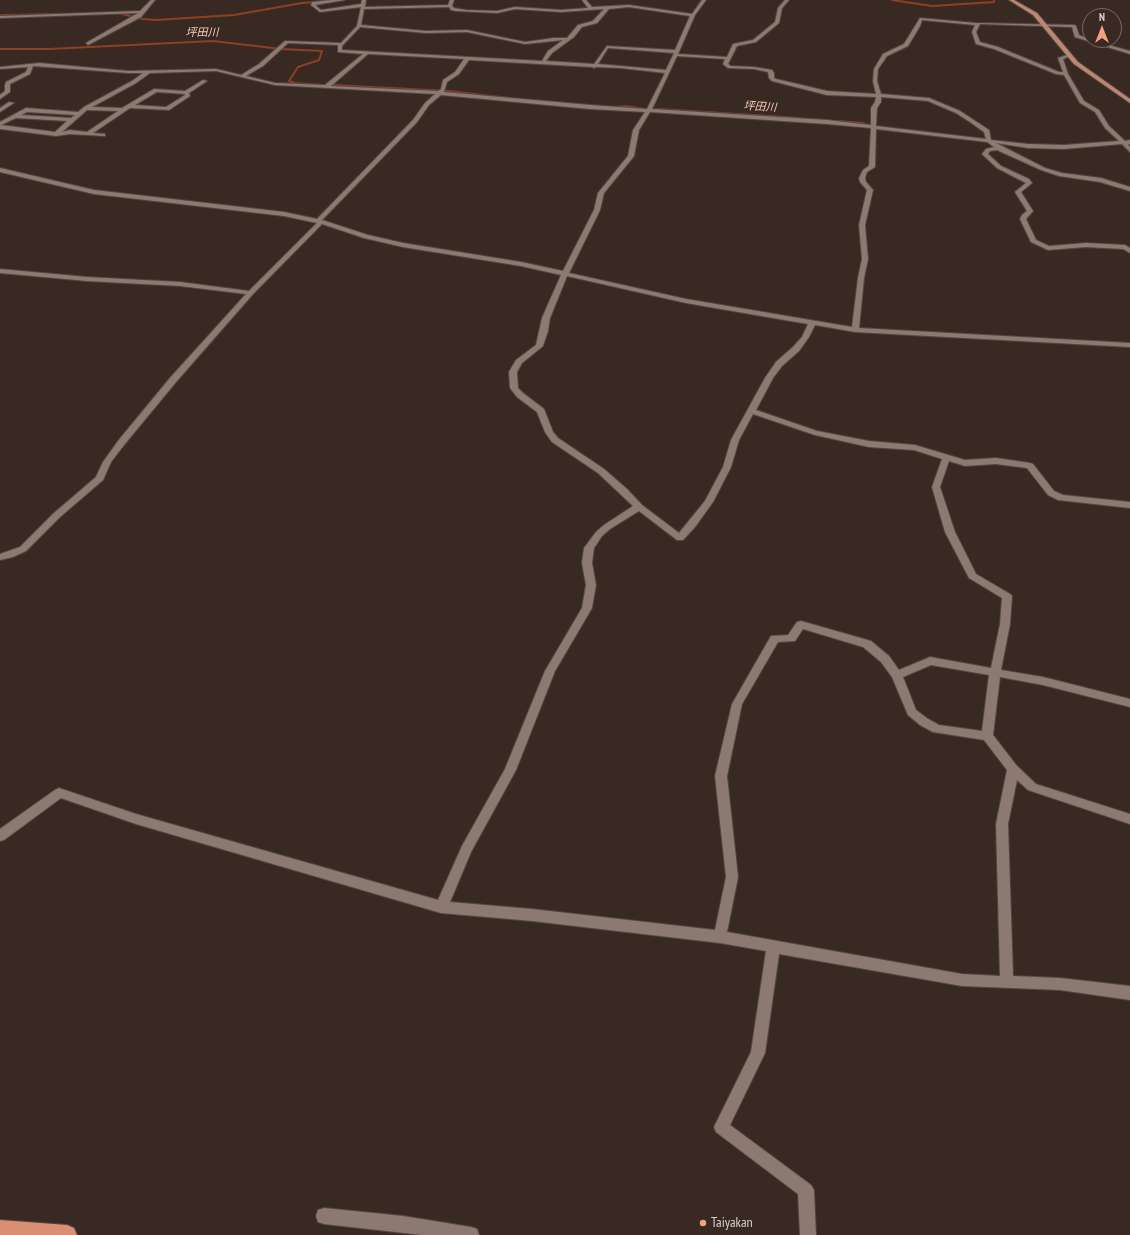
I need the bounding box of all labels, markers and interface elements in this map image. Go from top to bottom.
north arrow [1082,8,1122,48]
text: N [1099,10,1105,24]
water label: 坪田川 [186,26,218,40]
water label: 坪田川 [743,99,777,115]
place label: Taiyakan [711,1215,753,1231]
marker: Taiyakan [698,1218,708,1228]

